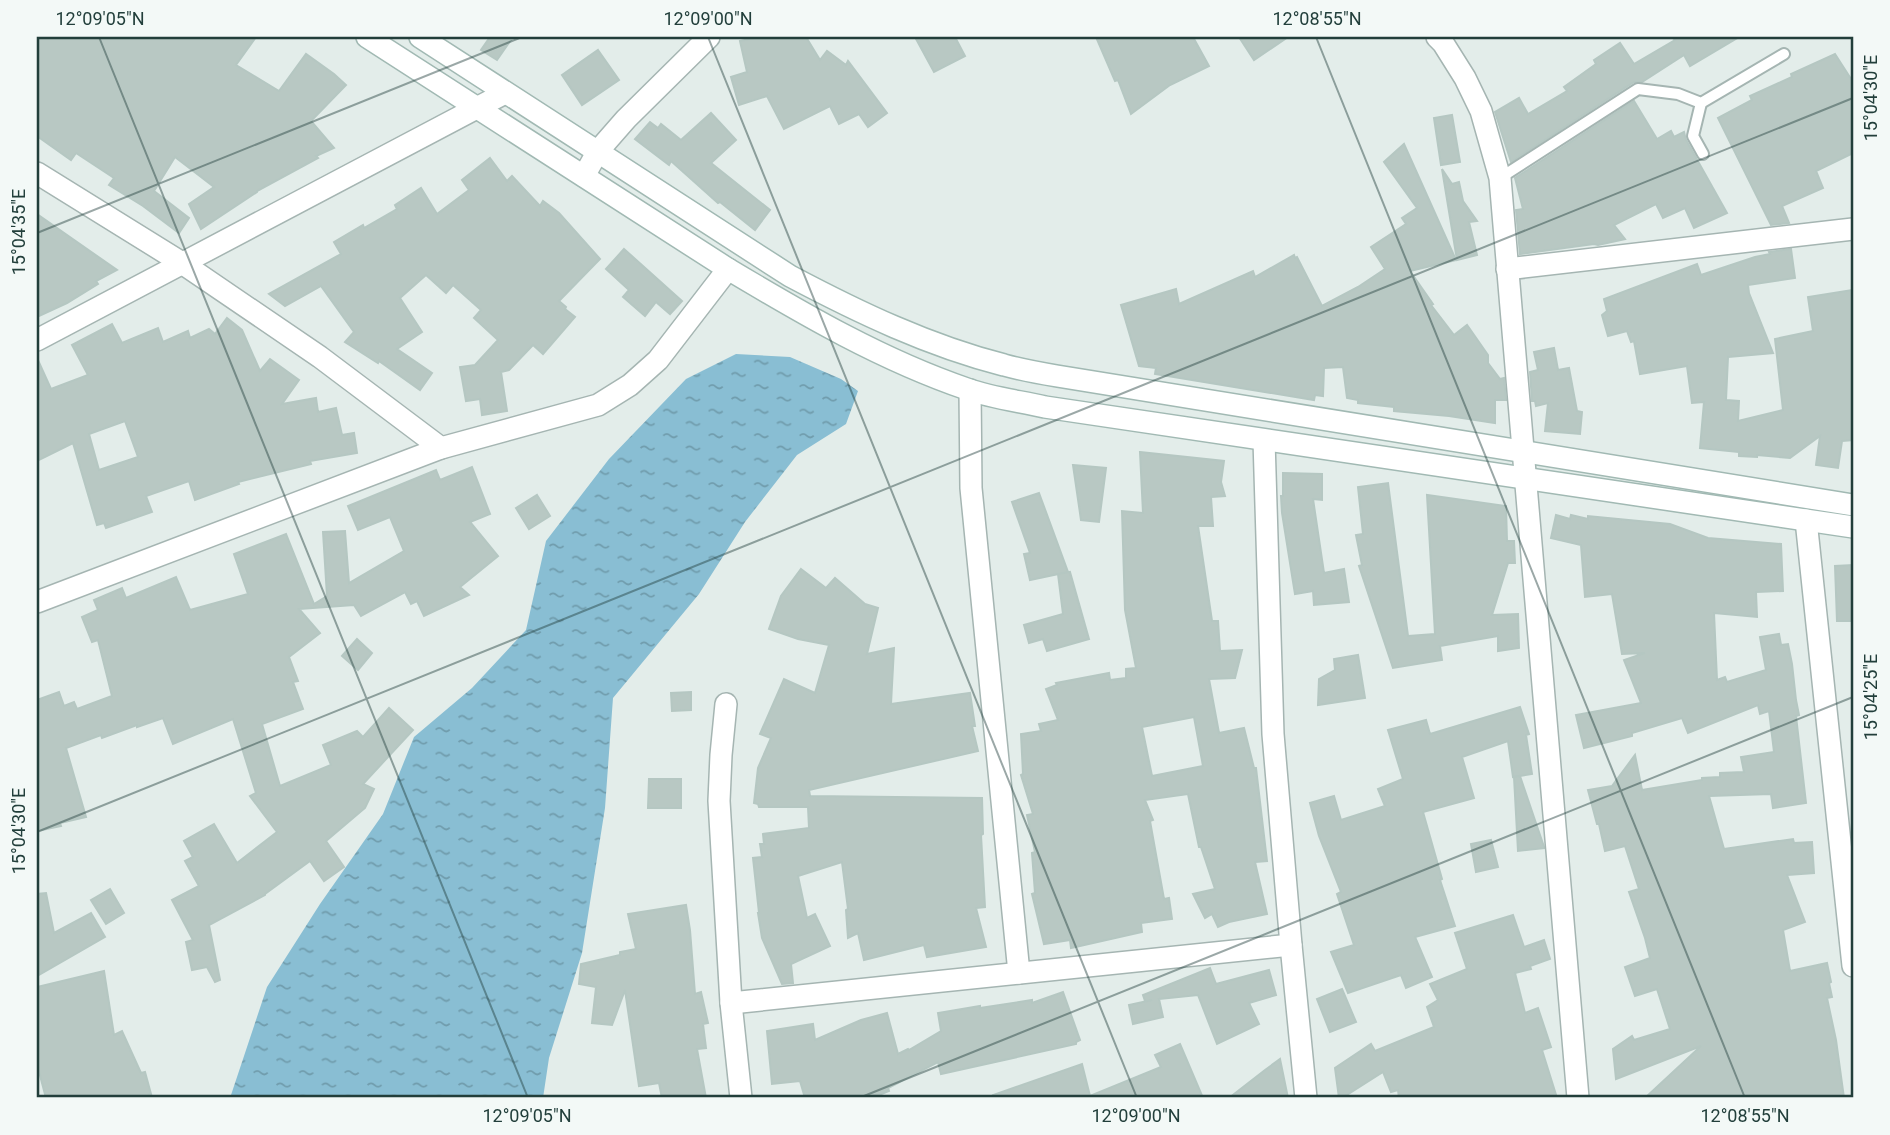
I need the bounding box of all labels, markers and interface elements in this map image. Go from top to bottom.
text: 12°09'05"N [55,8,145,29]
text: 12°09'00"N [663,8,753,29]
text: 12°08'55"N [1272,8,1362,29]
text: 15°04'30"E [1860,55,1881,141]
text: 15°04'35"E [8,189,29,275]
text: 15°04'25"E [1860,654,1881,740]
text: 15°04'30"E [8,788,29,874]
text: 12°09'05"N [482,1105,572,1126]
text: 12°09'00"N [1091,1105,1181,1126]
text: 12°08'55"N [1700,1105,1790,1126]

